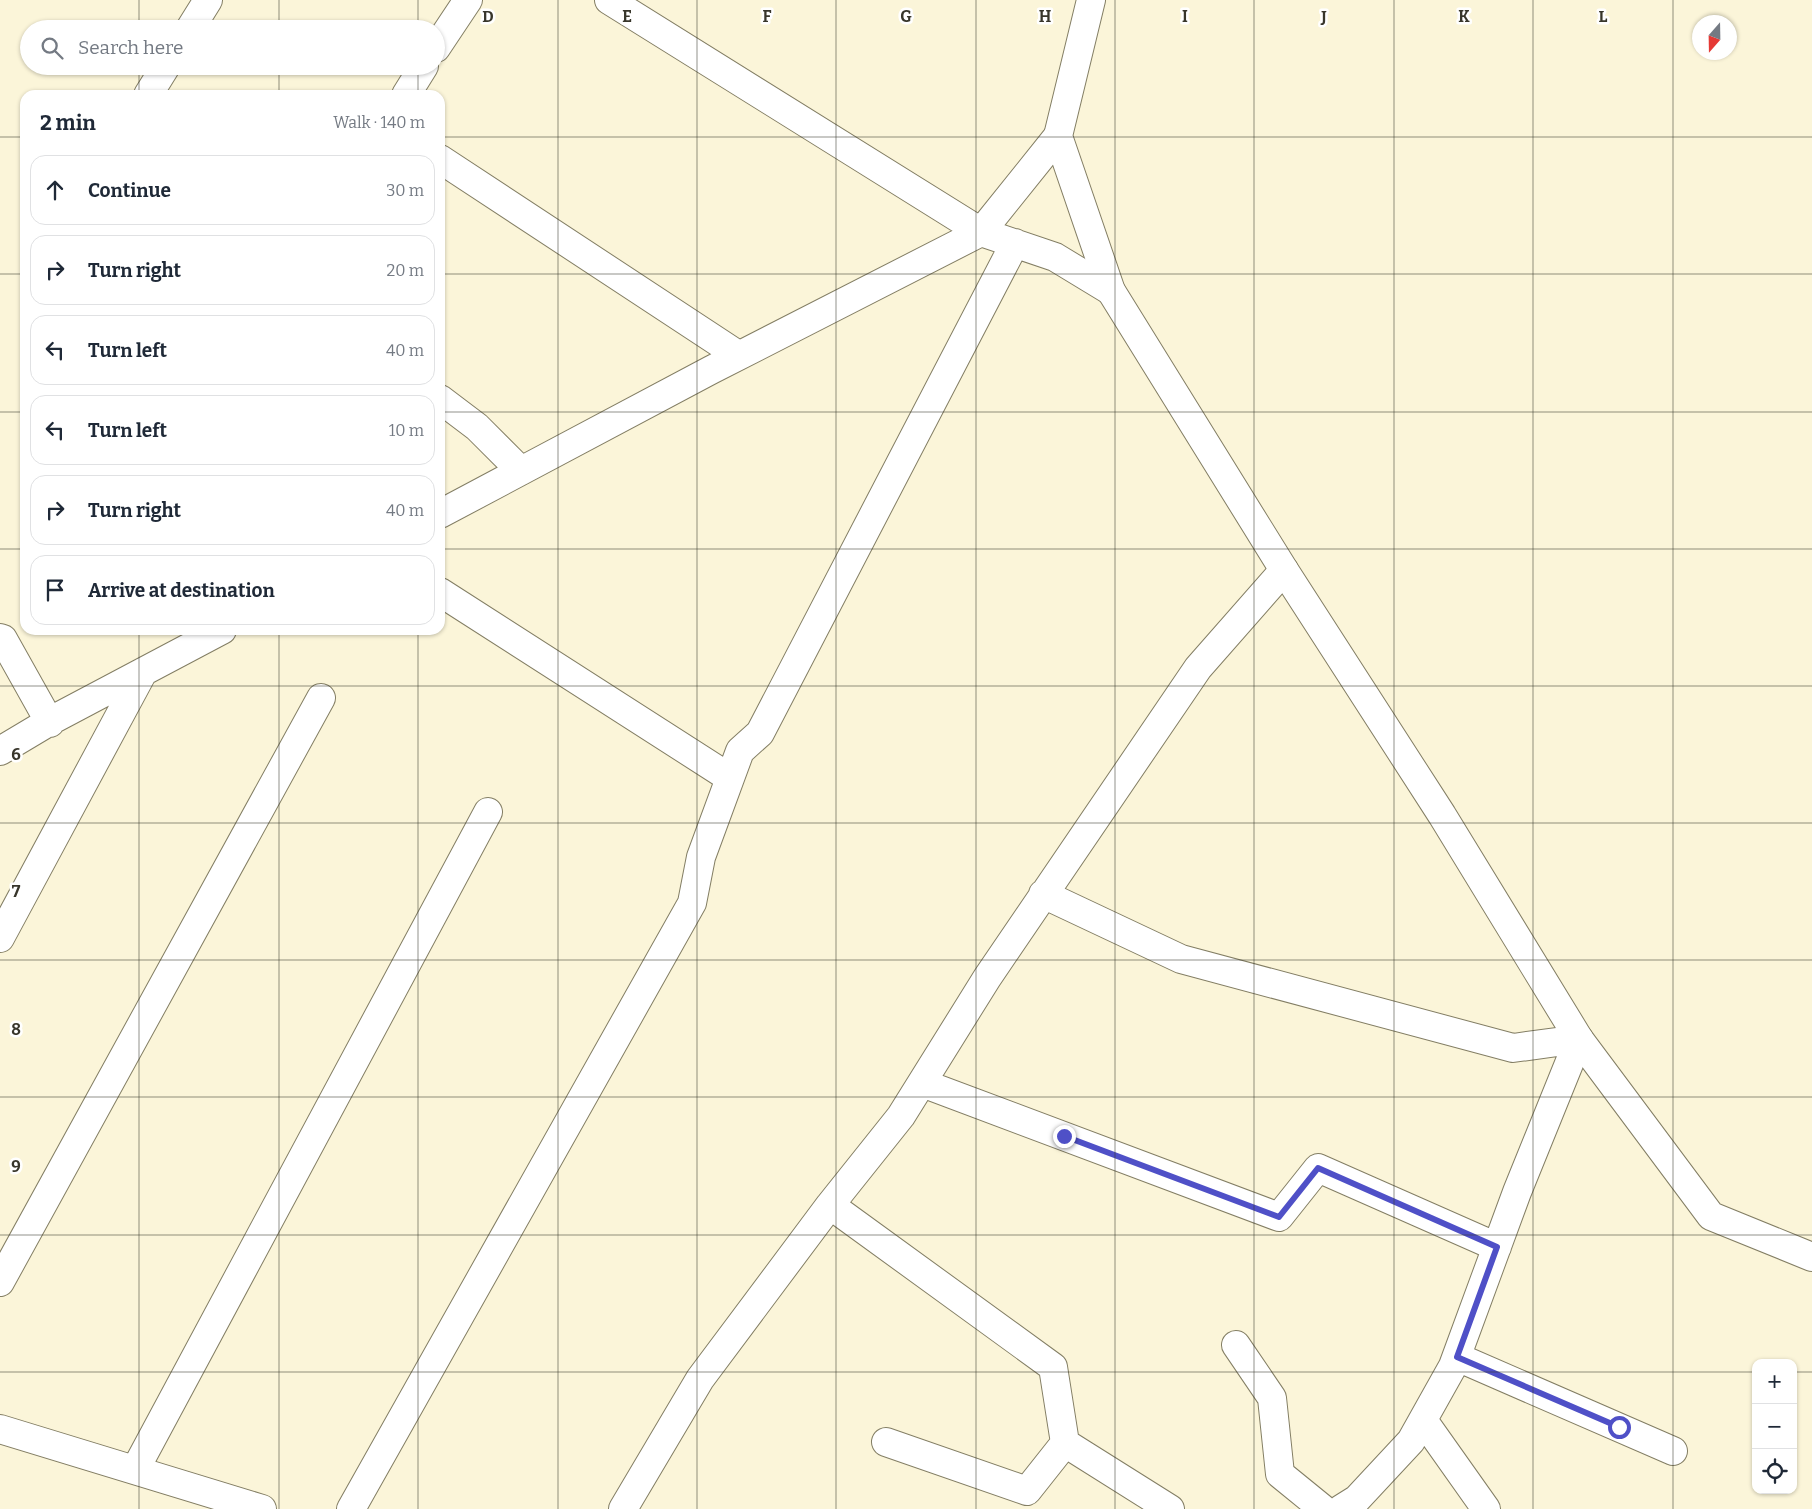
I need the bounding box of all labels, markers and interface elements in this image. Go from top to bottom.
text: D [482,7,494,26]
text: E [622,7,632,26]
text: F [763,7,772,26]
text: G [900,7,912,26]
text: H [1039,7,1052,26]
text: I [1182,7,1188,26]
text: J [1320,7,1327,26]
text: K [1458,7,1470,26]
text: L [1599,7,1608,26]
north arrow [1692,15,1737,60]
search box [20,20,445,75]
icon: search [38,34,66,62]
text: Search here [78,36,183,59]
text: 2 min [40,110,96,136]
text: Walk · 140 m [333,113,425,132]
icon: ahead [41,176,69,204]
text: Continue [88,179,171,202]
text: 30 m [386,181,424,200]
icon: right [41,256,69,284]
text: Turn right [88,259,181,282]
text: 20 m [387,261,424,280]
icon: left [41,336,69,364]
text: Turn left [88,339,167,362]
text: 40 m [386,341,424,360]
icon: left [41,416,69,444]
text: Turn left [88,419,167,442]
text: 10 m [389,421,424,440]
icon: right [41,496,69,524]
text: Turn right [88,499,181,522]
text: 40 m [386,501,424,520]
icon: arrive [41,576,69,604]
text: Arrive at destination [88,579,275,602]
text: 6 [11,745,21,764]
text: 7 [12,882,21,901]
text: 8 [11,1020,21,1039]
route end [1053,1125,1076,1148]
text: 9 [11,1157,21,1176]
map controls [1752,1359,1797,1494]
button: + [1752,1359,1797,1404]
button: − [1752,1404,1797,1449]
route start [1608,1416,1631,1439]
button: locate [1752,1449,1797,1494]

